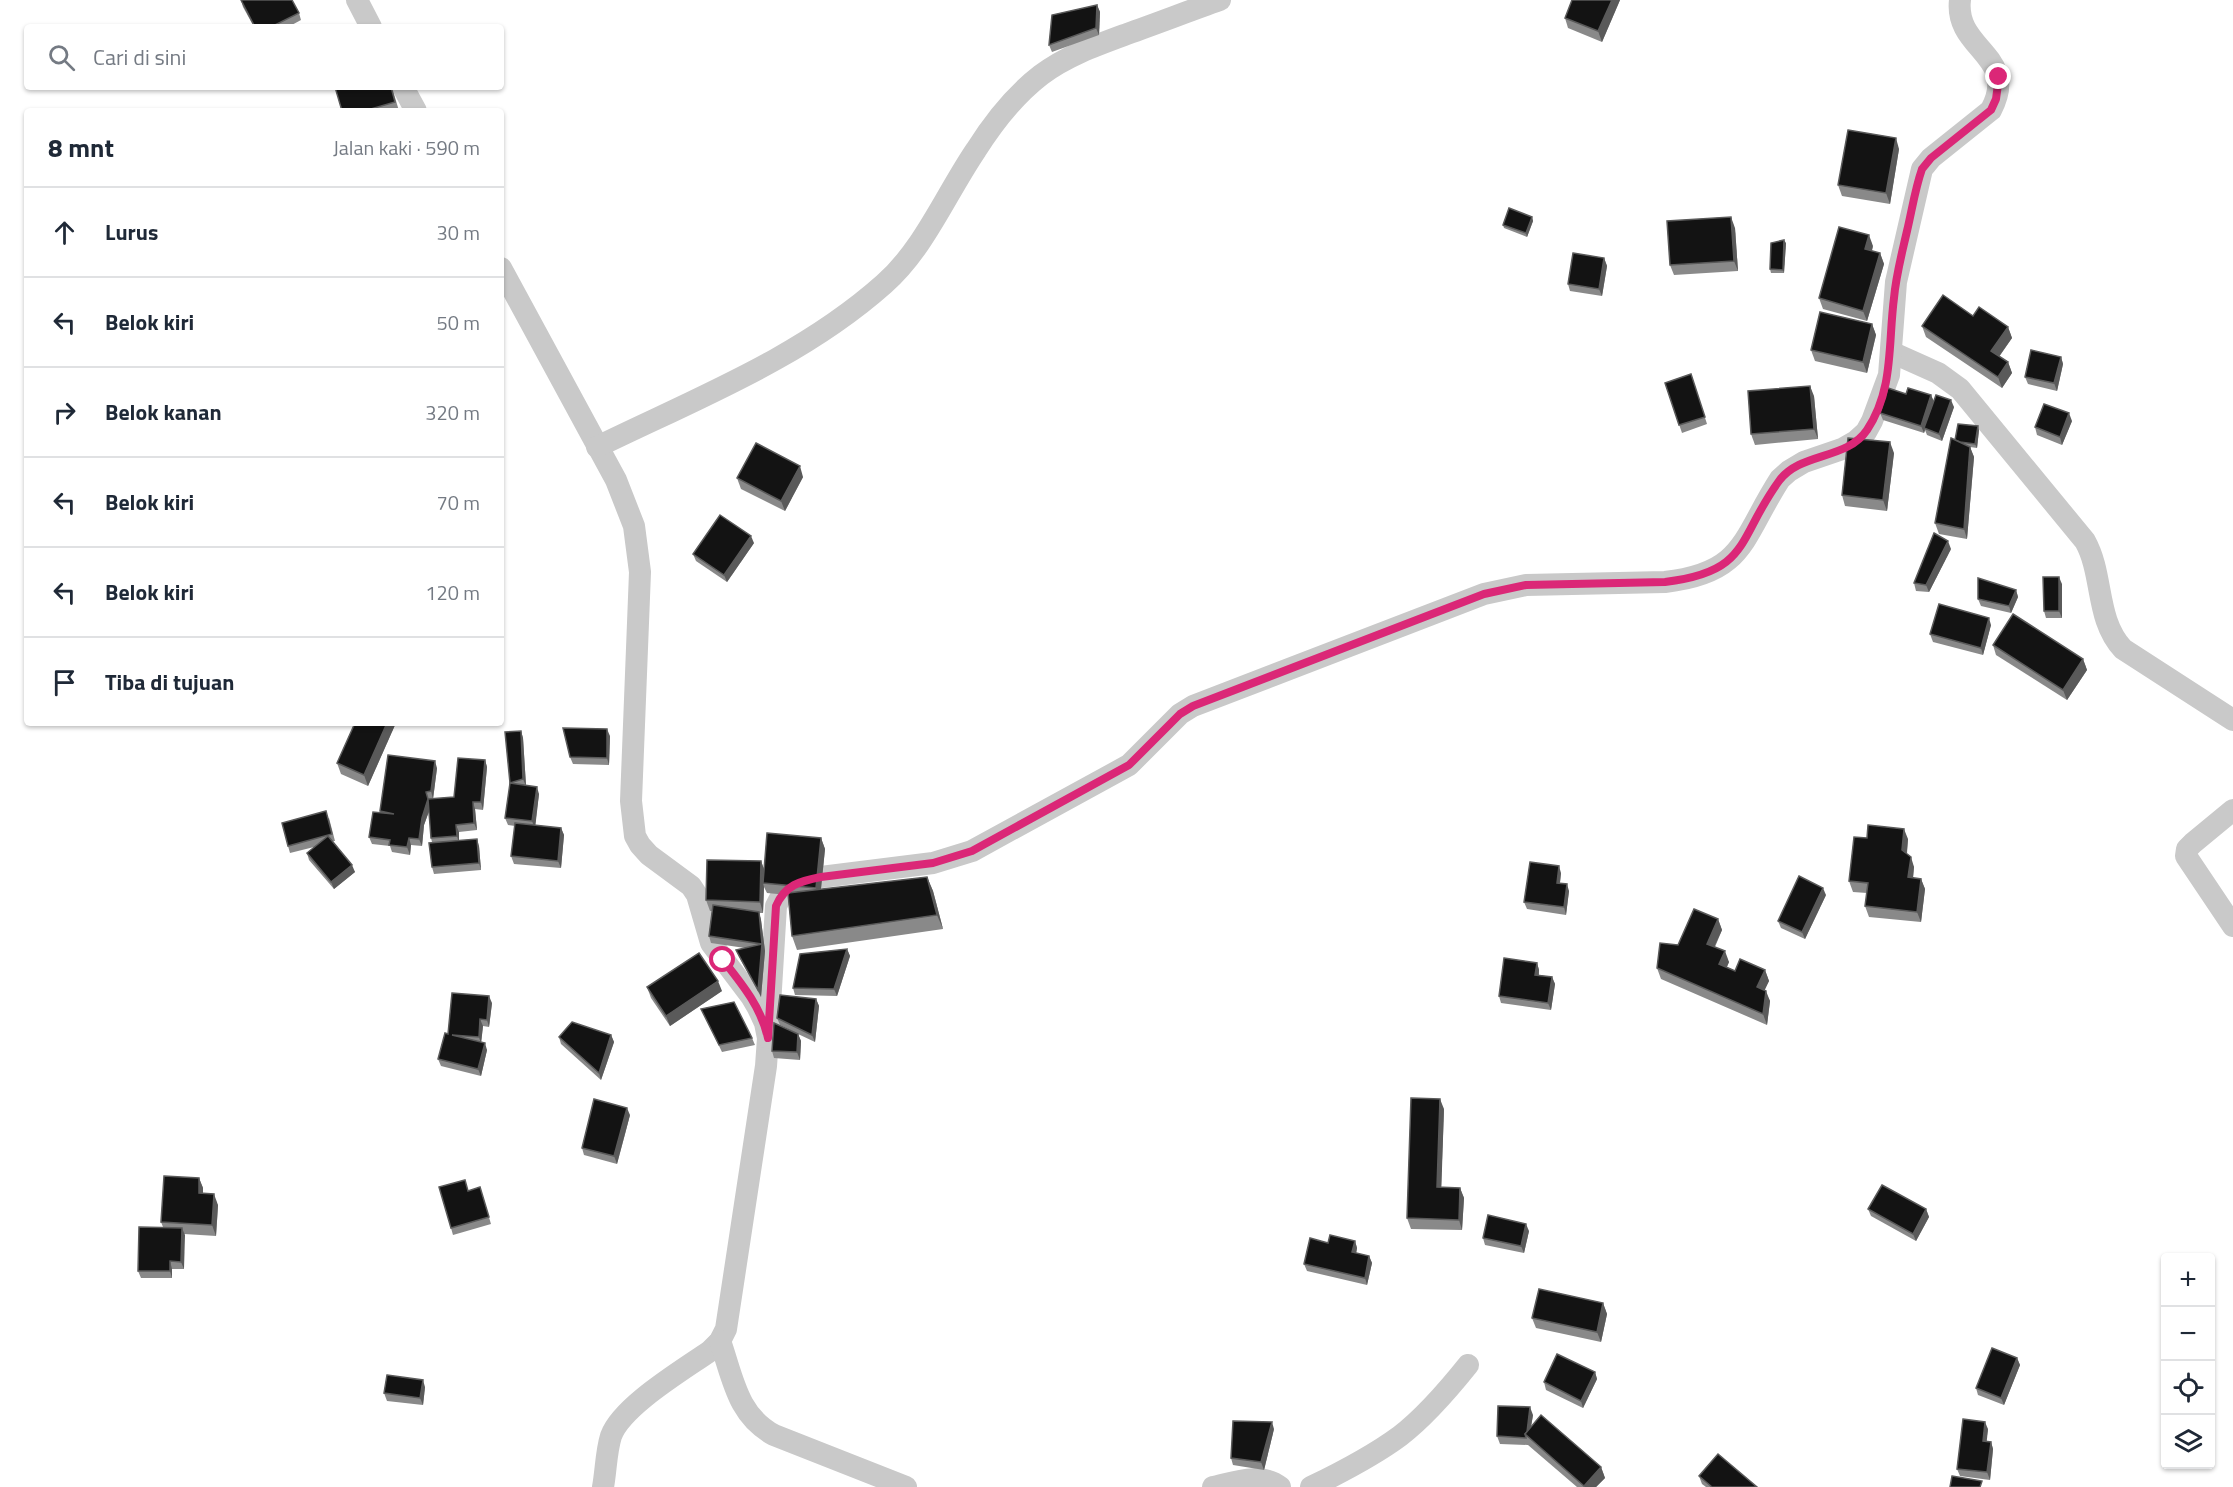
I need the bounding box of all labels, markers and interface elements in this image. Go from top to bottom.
search box [24,24,504,90]
text: Cari di sini [93,40,186,74]
icon: search [45,41,78,74]
route end [1985,63,2011,89]
text: 8 mnt [48,128,114,167]
text: Jalan kaki · 590 m [333,132,480,163]
text: Lurus [105,215,158,249]
icon: ahead [48,216,81,249]
text: 30 m [436,217,480,248]
text: Belok kiri [105,305,194,339]
icon: left [48,306,81,339]
text: 50 m [436,307,480,338]
text: Belok kanan [105,395,222,429]
icon: right [48,396,81,429]
text: 320 m [425,397,480,428]
text: Belok kiri [105,485,194,519]
icon: left [48,486,81,519]
text: 70 m [436,487,480,518]
text: Belok kiri [105,575,194,609]
icon: left [48,576,81,609]
text: 120 m [425,577,480,608]
text: Tiba di tujuan [105,665,234,699]
icon: arrive [48,666,81,699]
route start [709,946,735,972]
map controls [2161,1253,2215,1469]
button: + [2161,1253,2215,1307]
button: − [2161,1307,2215,1361]
button: locate [2161,1361,2215,1415]
button: layers [2161,1415,2215,1469]

